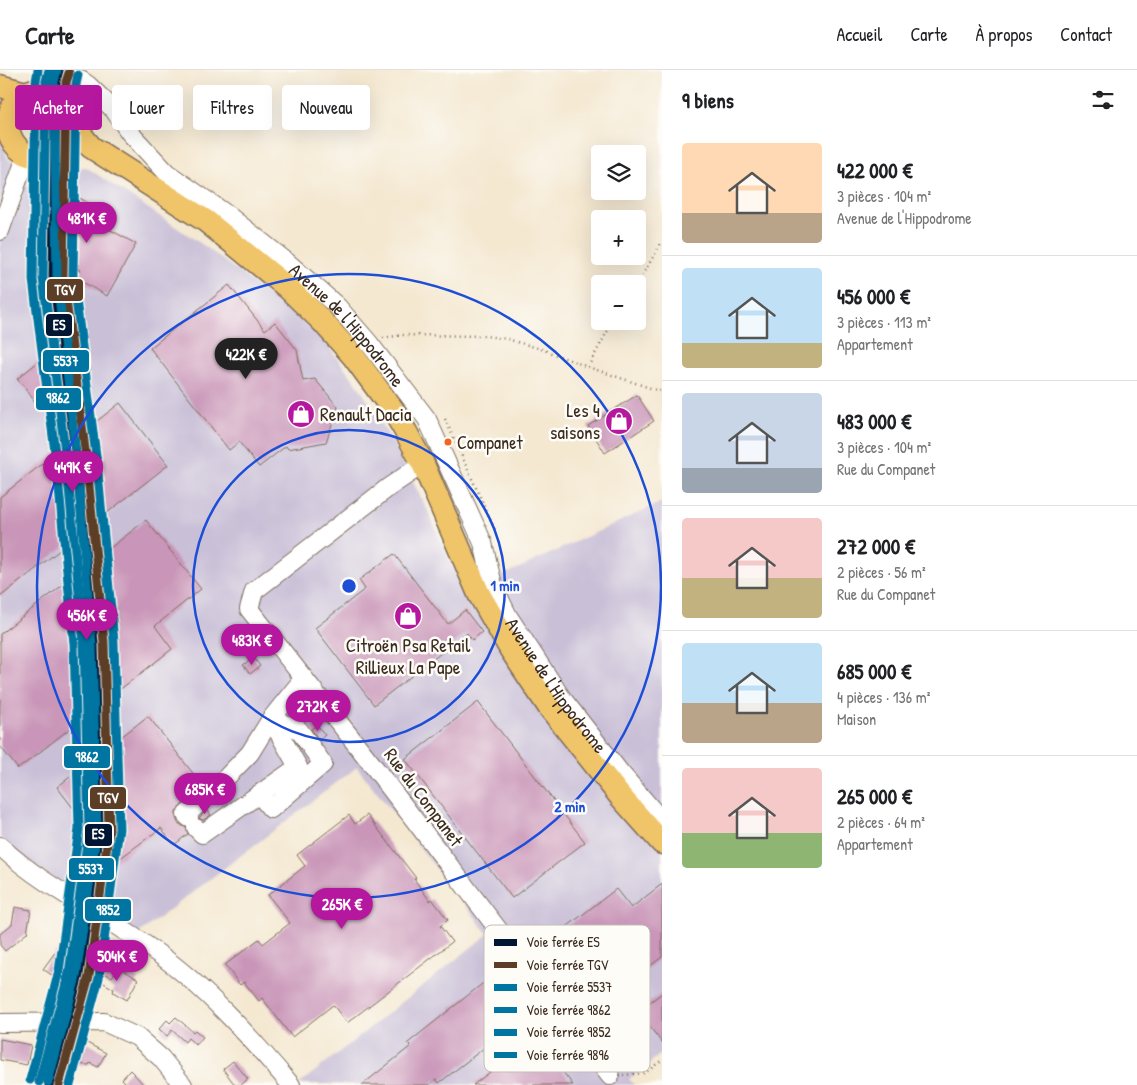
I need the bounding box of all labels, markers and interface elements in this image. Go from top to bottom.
text: Carte [25,19,75,51]
text: Accueil [836,22,882,47]
text: Carte [910,22,948,47]
text: À propos [976,22,1032,47]
text: Contact [1060,22,1112,47]
chip: Acheter [15,85,102,130]
chip: Louer [112,85,183,130]
chip: Filtres [193,85,272,130]
chip: Nouveau [282,85,370,130]
text: 9 biens [682,86,734,115]
icon: filters [1089,86,1117,114]
map controls [591,145,646,330]
button: layers [591,145,646,200]
text: 422 000 € [837,156,913,185]
icon: home [722,163,782,223]
text: 3 pièces · 104 m² [837,185,931,207]
pin: 481K € [46,202,128,244]
text: 481K € [68,207,106,229]
text: Avenue de l'Hippodrome [837,207,972,229]
button: + [591,210,646,265]
street label: Avenue de l'Hippodrome [284,257,411,392]
button: − [591,275,646,330]
line badge: TGV [46,278,84,302]
text: TGV [53,280,77,299]
text: 456 000 € [837,282,910,311]
icon: home [722,288,782,348]
text: 3 pièces · 113 m² [837,311,931,333]
line badge: ES [45,313,73,337]
text: ES [53,315,66,334]
text: Appartement [837,333,913,355]
pin: 422K € [205,338,287,380]
text: 422K € [226,343,266,365]
line badge: 5537 [42,349,90,373]
text: 5537 [53,351,79,370]
line badge: 9862 [35,387,82,411]
text: 9862 [46,388,70,407]
place label: Les 4 saisons [550,397,600,445]
shop icon: Renault Dacia [286,399,316,429]
place label: Renault Dacia [320,401,412,427]
shop icon: Les 4 saisons [604,406,634,436]
text: 483 000 € [837,407,911,436]
icon: home [722,413,782,473]
place label: Companet [457,430,523,455]
text: 3 pièces · 104 m² [837,436,931,458]
marker: Companet [443,437,453,447]
pin: 449K € [32,450,114,493]
text: 449K € [54,456,92,478]
text: Rue du Companet [837,458,935,480]
text: 272 000 € [837,532,915,561]
icon: home [722,538,782,598]
text: 2 pièces · 56 m² [837,561,926,583]
text: 1 min [490,575,520,596]
centre of rings [340,577,358,595]
text: Rue du Companet [837,583,935,605]
pin: 456K € [46,598,128,641]
shop icon: Citroën Psa Retail Rillieux La Pape [393,601,423,631]
text: 456K € [68,604,106,626]
street label: Avenue de l'Hippodrome [500,613,613,759]
pin: 483K € [211,624,293,666]
text: 483K € [232,629,272,651]
place label: Citroën Psa Retail Rillieux La Pape [346,632,471,680]
text: 685 000 € [837,657,911,686]
icon: home [722,663,782,723]
text: 4 pièces · 136 m² [837,686,930,708]
pin: 272K € [277,690,359,732]
text: 272K € [297,695,339,717]
text: Maison [837,708,876,730]
street label: Rue du Companet [378,743,470,852]
line badge: 9862 [63,745,111,769]
text: 9862 [75,747,99,766]
pin: 685K € [164,772,246,815]
text: 685K € [185,778,225,800]
text: 265 000 € [837,782,912,811]
line badge: TGV [89,786,127,810]
text: TGV [96,788,120,807]
icon: home [722,788,782,848]
text: 2 min [555,796,586,817]
text: 2 pièces · 64 m² [837,811,925,833]
line badge: ES [84,823,113,847]
text: ES [92,824,105,843]
text: Appartement [837,833,913,855]
line badge: 5537 [68,857,115,881]
text: 5537 [78,859,104,878]
pin: 265K € [301,888,383,930]
text: 265K € [322,893,362,915]
line badge: 9852 [84,898,132,922]
text: 9852 [96,900,120,919]
legend [484,925,650,1072]
text: Voie ferrée ES [526,932,600,951]
pin: 504K € [76,940,158,982]
text: 504K € [97,945,137,967]
text: Voie ferrée TGV [526,955,608,974]
text: Voie ferrée 5537 [526,977,612,996]
text: Voie ferrée 9862 [526,1000,611,1019]
text: Voie ferrée 9852 [526,1022,611,1041]
text: Voie ferrée 9896 [526,1045,610,1064]

